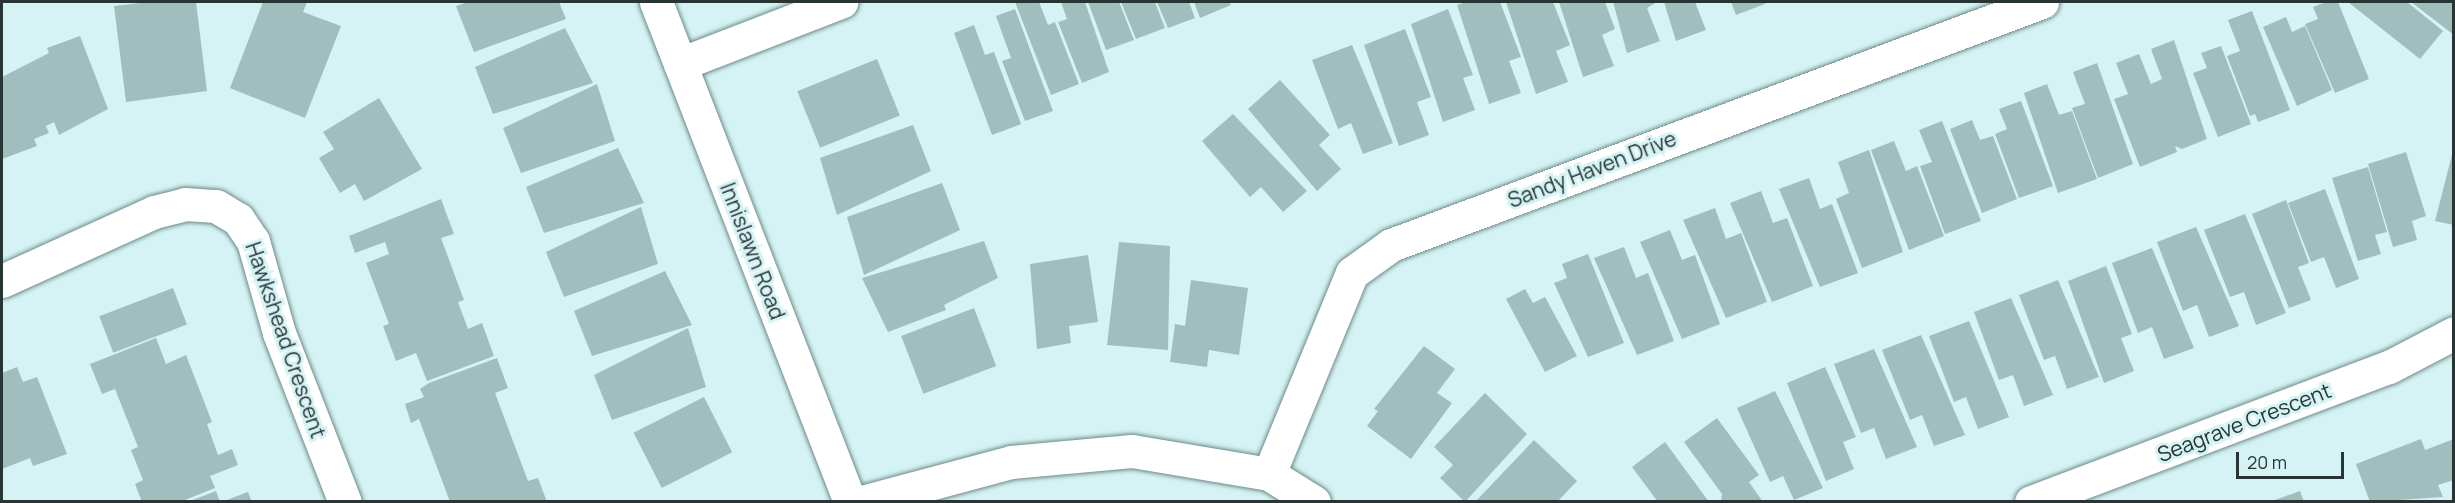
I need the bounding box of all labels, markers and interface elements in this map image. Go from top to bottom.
street label: Sandy Haven Drive [1504,125,1680,213]
street label: Innislawn Road [715,179,791,323]
street label: Hawkshead Crescent [241,239,331,441]
street label: Seagrave Crescent [2154,377,2334,467]
scale bar [2239,440,2347,478]
text: 20 m [2247,450,2287,474]

